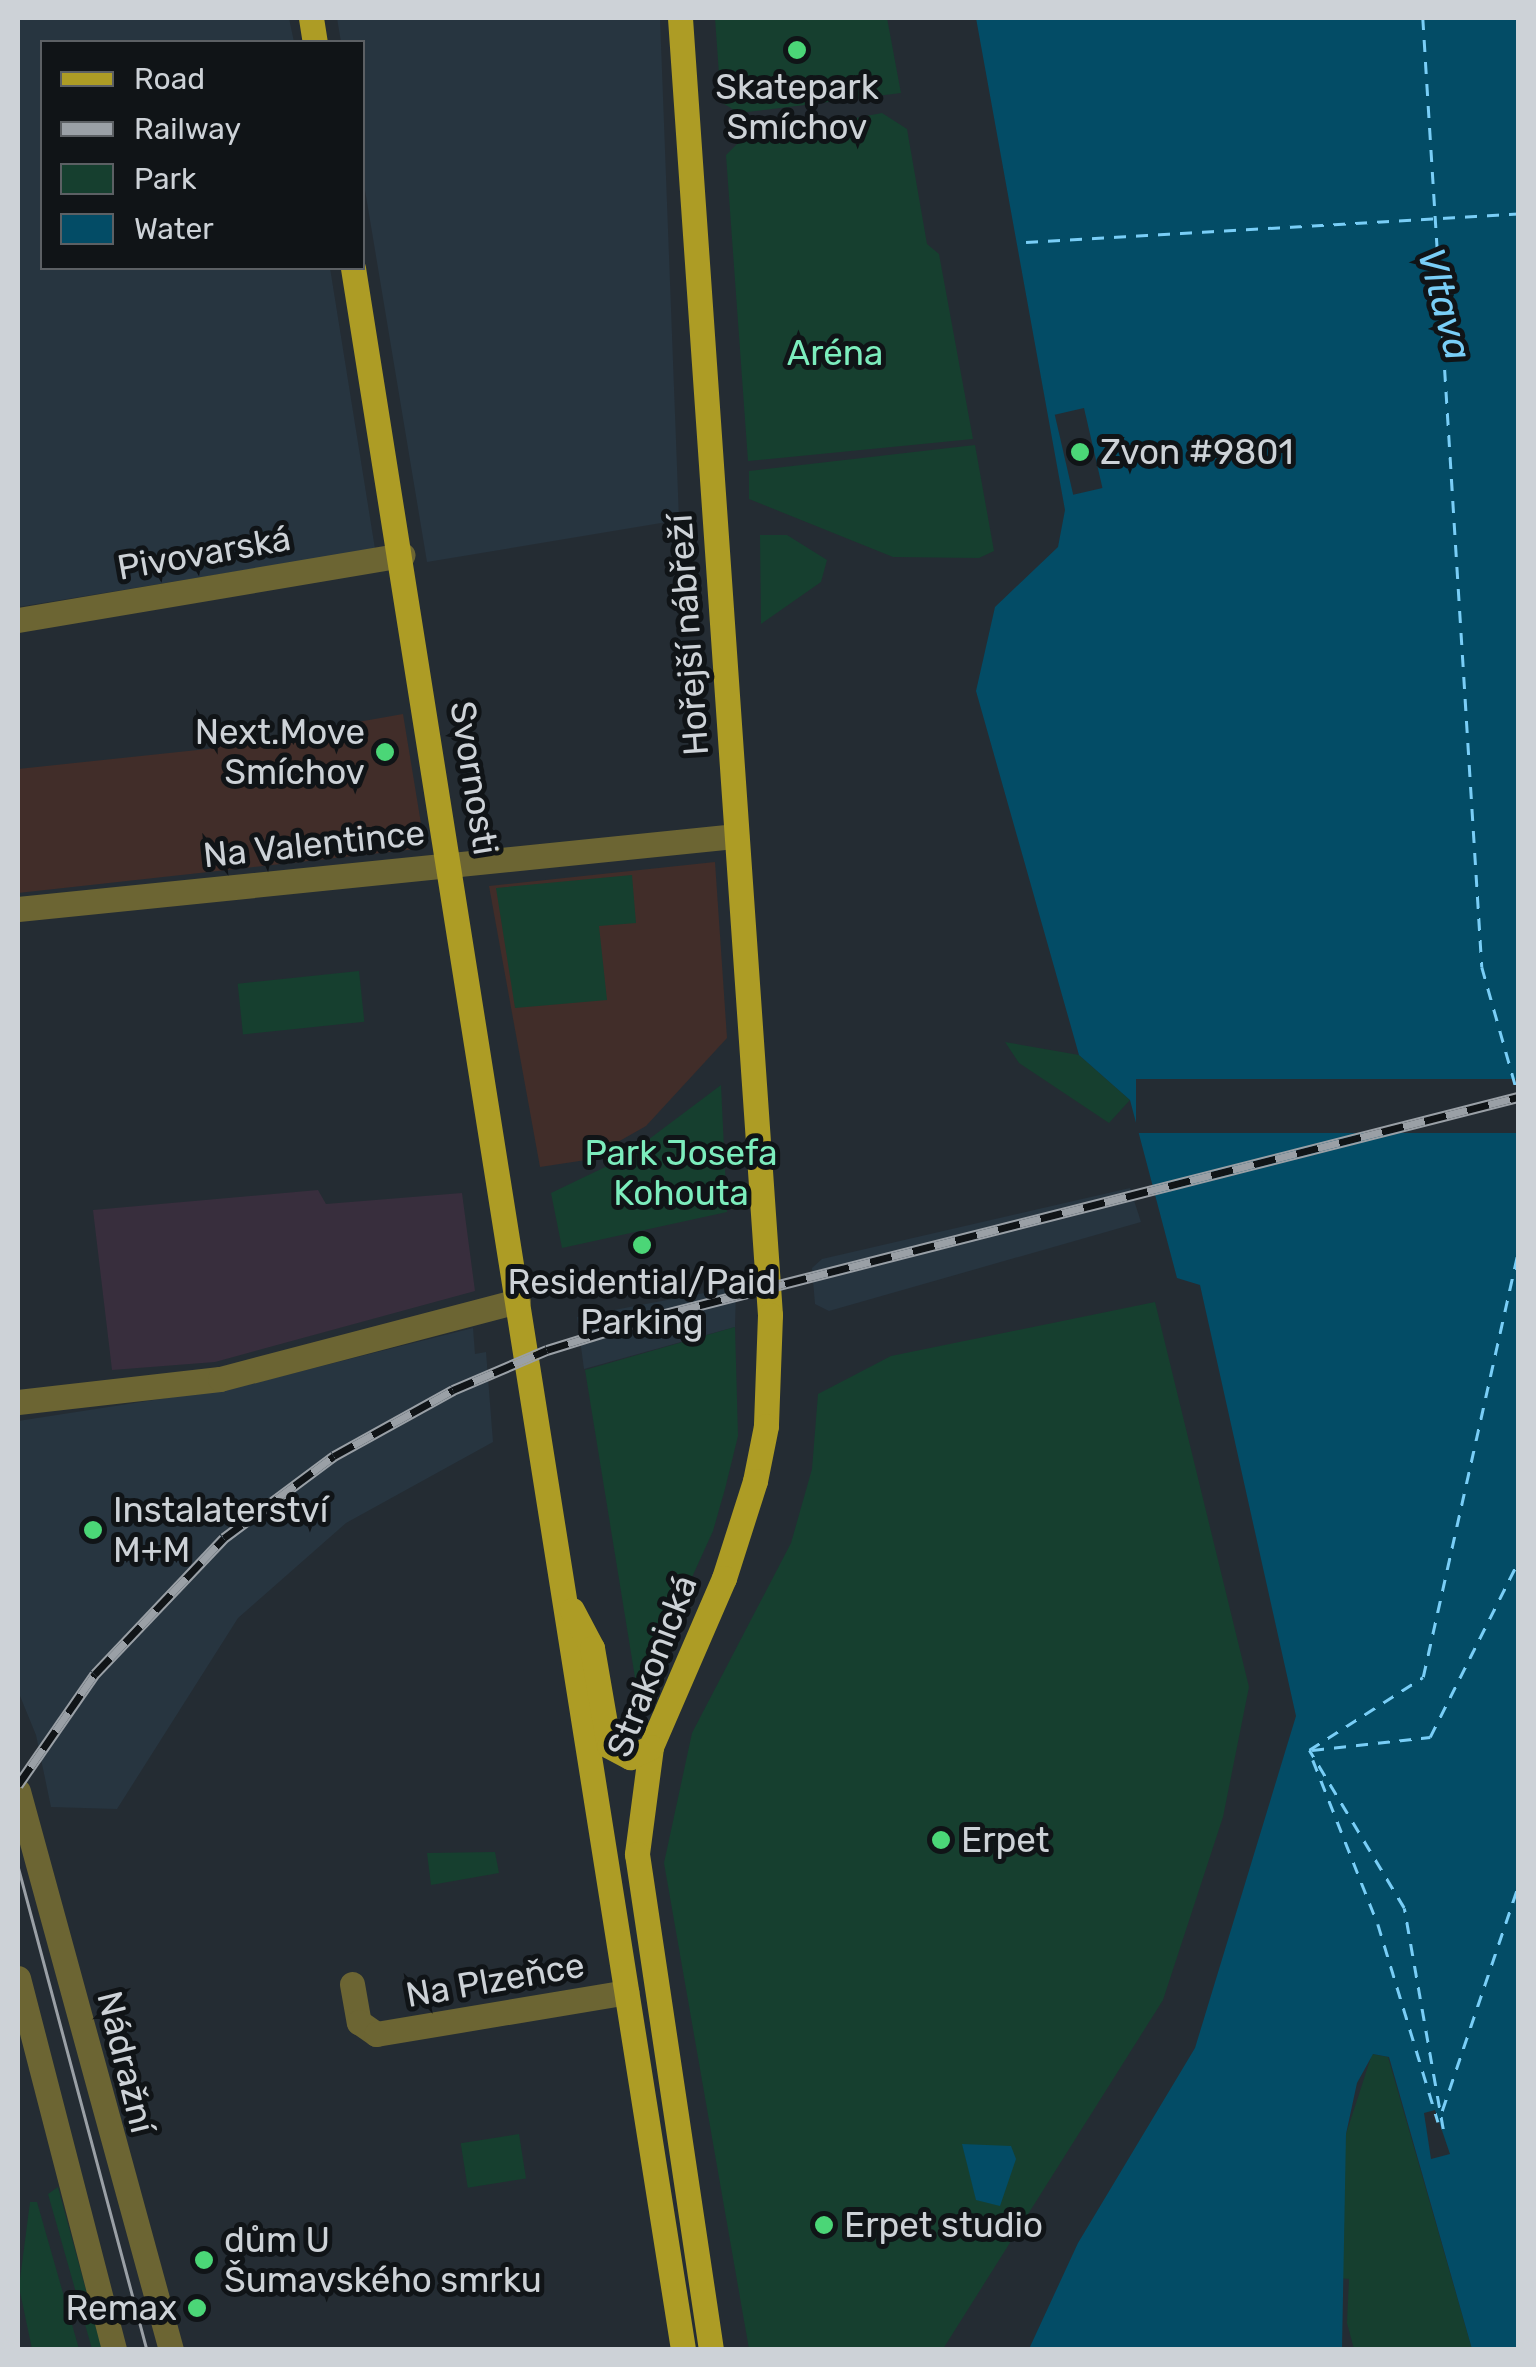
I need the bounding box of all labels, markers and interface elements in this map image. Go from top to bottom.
marker: Skatepark Smíchov [786,39,808,61]
legend [40,40,365,270]
text: Road [134,61,205,97]
place label: Skatepark Smíchov [715,66,879,148]
text: Railway [134,111,241,147]
text: Park [134,161,196,197]
text: Water [134,211,214,247]
water label: Vltava [1407,243,1481,365]
park label: Aréna [787,332,883,374]
place label: Zvon #9801 [1100,431,1293,473]
marker: Zvon #9801 [1069,441,1091,463]
street label: Hořejší nábřeží [659,513,717,757]
street label: Pivovarská [114,517,294,589]
street label: Svornosti [441,698,507,858]
place label: Next.Move Smíchov [195,711,365,793]
marker: Next.Move Smíchov [374,741,396,763]
street label: Na Valentince [200,811,428,877]
park label: Park Josefa Kohouta [584,1132,778,1214]
marker: Residential/Paid Parking [631,1234,653,1256]
place label: Residential/Paid Parking [508,1261,776,1343]
place label: Instalaterství M+M [113,1489,328,1571]
marker: Instalaterství M+M [82,1519,104,1541]
street label: Strakonická [598,1569,706,1763]
place label: Erpet [961,1819,1050,1861]
marker: Erpet [930,1829,952,1851]
street label: Na Plzeňce [402,1944,588,2016]
street label: Nádražní [88,1987,164,2137]
place label: Erpet studio [844,2204,1043,2246]
marker: Erpet studio [813,2214,835,2236]
place label: dům U Šumavského smrku [224,2219,542,2301]
marker: dům U Šumavského smrku [193,2249,215,2271]
place label: Remax [65,2287,177,2329]
marker: Remax [186,2297,208,2319]

